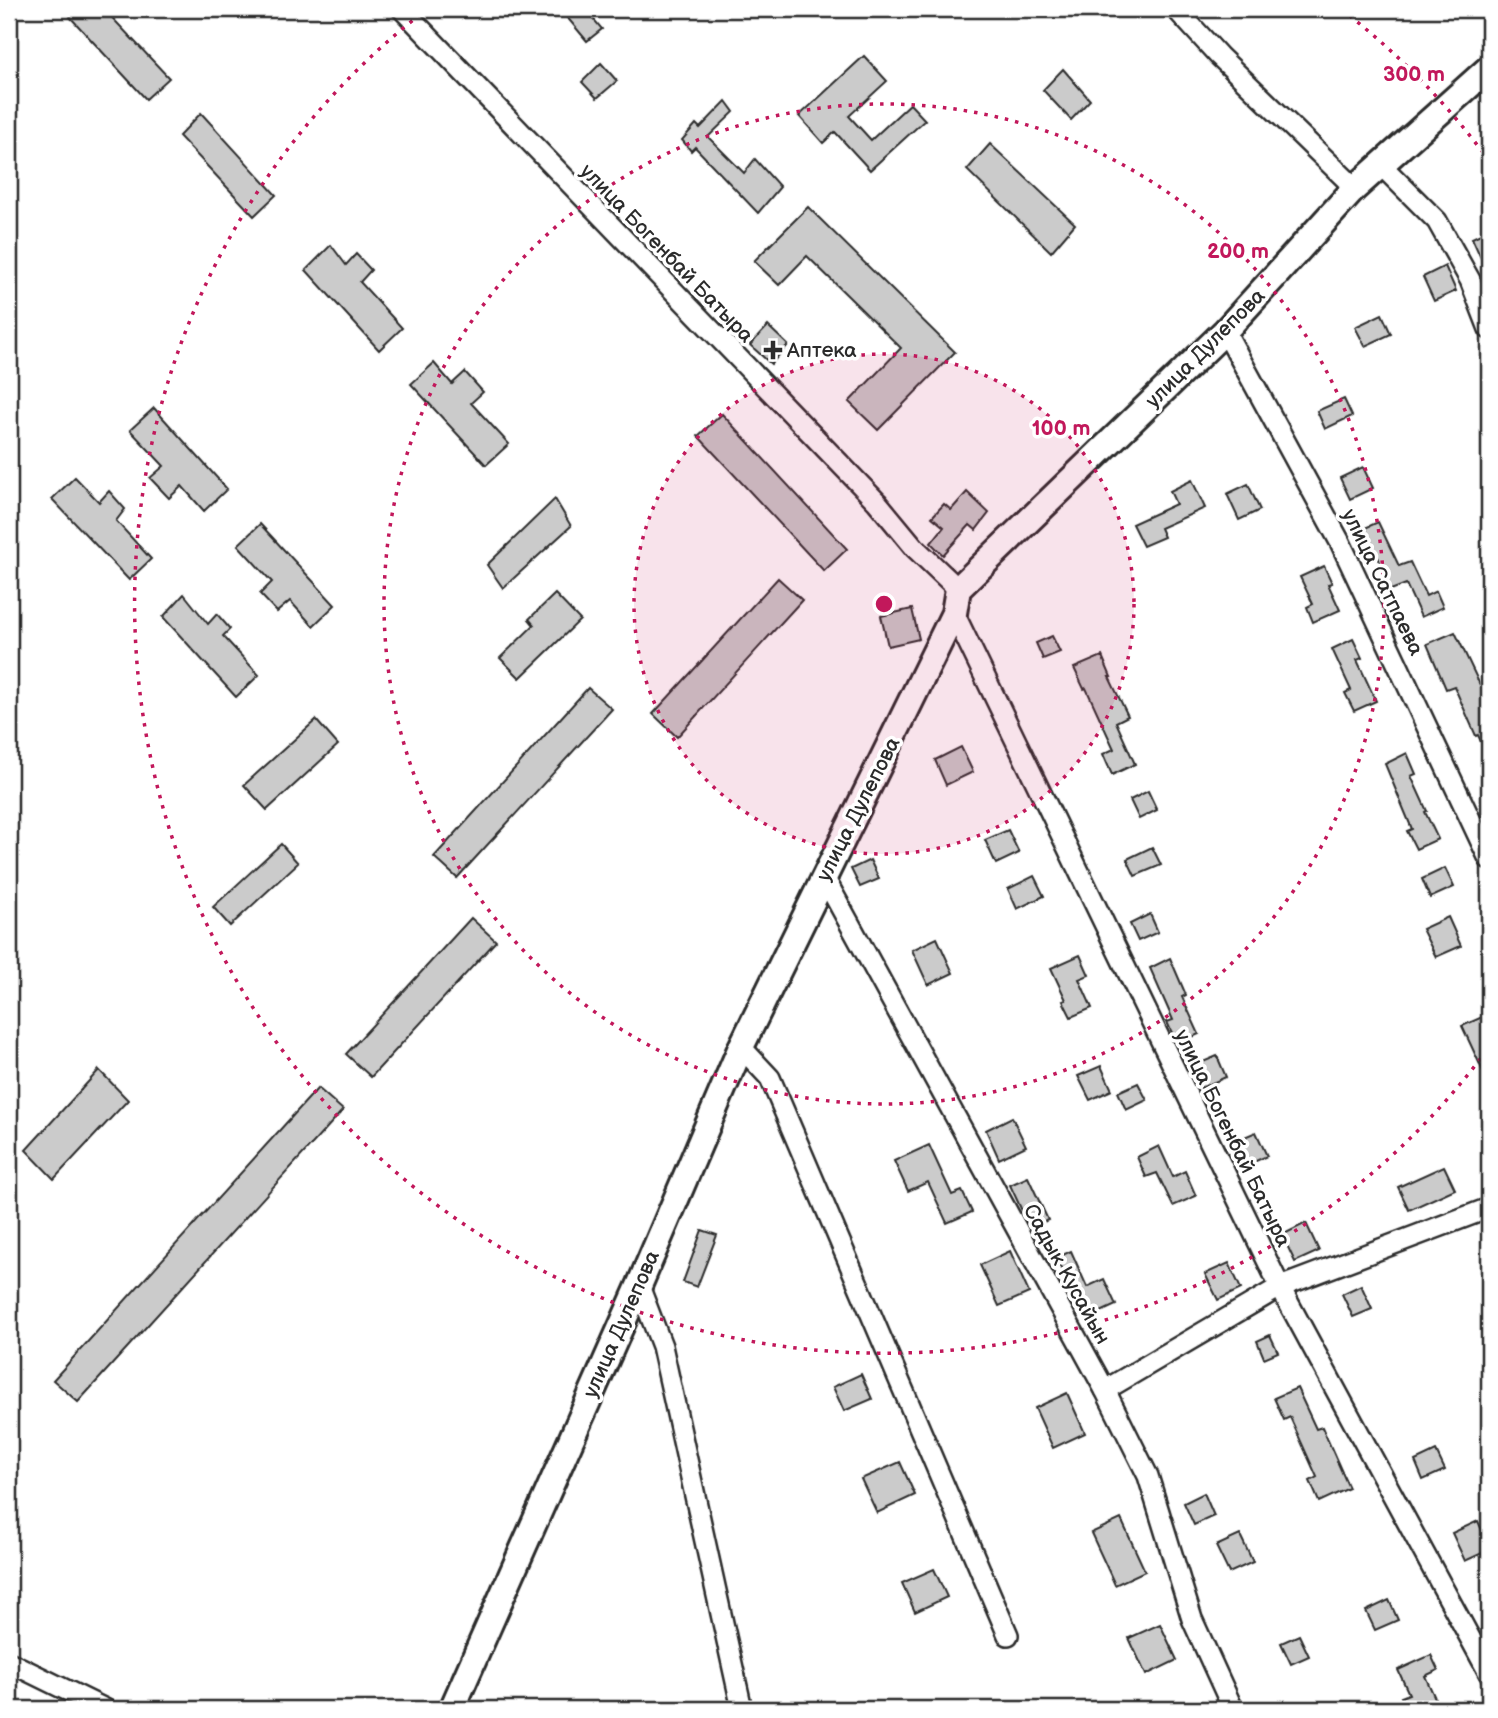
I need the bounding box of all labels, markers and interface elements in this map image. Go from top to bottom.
text: 300 m [1383,62,1445,87]
street label: улица Богенбай Батыра [575,159,759,348]
text: 200 m [1207,239,1269,264]
street label: улица Дулепова [1140,283,1271,413]
place label: Аптека [786,338,857,363]
marker: Аптека [765,342,781,358]
text: 100 m [1032,416,1090,441]
street label: улица Сатпаева [1336,505,1429,660]
centre of rings [872,592,896,616]
street label: улица Дулепова [811,732,906,886]
street label: улица Богенбай Батыра [1169,1025,1296,1252]
street label: Садык Кусайын [1018,1200,1115,1349]
street label: улица Дулепова [578,1246,665,1402]

